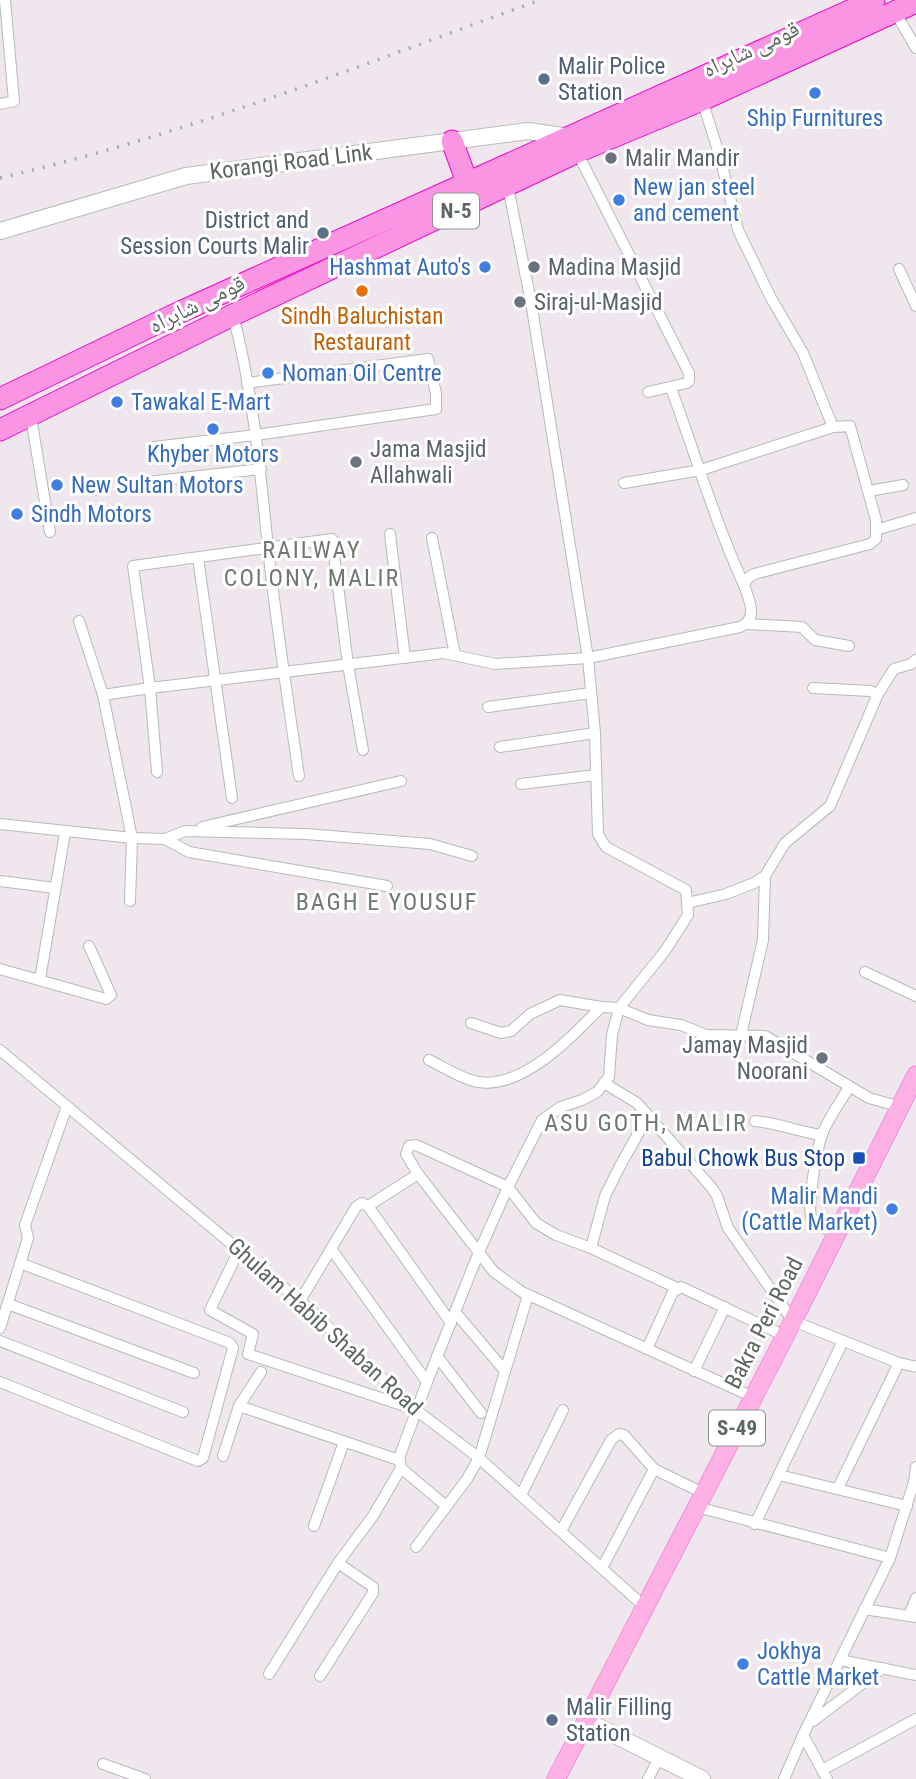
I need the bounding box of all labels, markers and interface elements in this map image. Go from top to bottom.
street label: قومی شاہراہ [698,15,804,83]
place label: Malir Police Station [558,53,665,106]
marker: Malir Police Station [536,71,552,87]
marker: Ship Furnitures [807,85,823,101]
place label: Ship Furnitures [747,105,883,132]
street label: Korangi Road Link [208,139,374,185]
place label: Malir Mandir [625,145,739,172]
marker: Malir Mandir [603,150,619,166]
place label: New jan steel and cement [633,174,755,227]
marker: New jan steel and cement [611,192,627,208]
road number: N-5 [433,194,479,228]
place label: District and Session Courts Malir [120,207,309,260]
marker: District and Session Courts Malir [315,225,331,241]
place label: Hashmat Auto's [329,254,471,281]
place label: Madina Masjid [548,254,681,281]
marker: Hashmat Auto's [477,259,493,275]
marker: Madina Masjid [526,259,542,275]
street label: قومی شاہراہ [145,269,249,339]
marker: Sindh Baluchistan Restaurant [354,283,370,299]
place label: Siraj-ul-Masjid [534,289,662,316]
marker: Siraj-ul-Masjid [512,294,528,310]
place label: Sindh Baluchistan Restaurant [281,303,443,356]
place label: Noman Oil Centre [282,360,442,387]
marker: Noman Oil Centre [260,365,276,381]
place label: Tawakal E-Mart [131,389,271,416]
marker: Tawakal E-Mart [109,394,125,410]
marker: Khyber Motors [205,421,221,437]
place label: Jama Masjid Allahwali [370,436,486,489]
place label: Khyber Motors [147,441,279,468]
marker: Jama Masjid Allahwali [348,454,364,470]
place label: New Sultan Motors [71,472,243,499]
marker: New Sultan Motors [49,477,65,493]
place label: Sindh Motors [31,501,152,528]
marker: Sindh Motors [9,506,25,522]
district label: RAILWAY COLONY, MALIR [224,536,400,592]
district label: BAGH E YOUSUF [296,888,478,916]
place label: Jamay Masjid Noorani [682,1032,808,1085]
marker: Jamay Masjid Noorani [814,1050,830,1066]
district label: ASU GOTH, MALIR [544,1109,748,1137]
place label: Babul Chowk Bus Stop [641,1145,845,1172]
marker: Babul Chowk Bus Stop [851,1150,867,1166]
place label: Malir Mandi (Cattle Market) [741,1183,878,1236]
marker: Malir Mandi (Cattle Market) [884,1201,900,1217]
street label: Ghulam Habib Shaban Road [222,1233,428,1421]
street label: Bakra Peri Road [719,1253,809,1393]
road number: S-49 [709,1410,765,1446]
place label: Jokhya Cattle Market [757,1638,879,1691]
marker: Jokhya Cattle Market [735,1656,751,1672]
place label: Malir Filling Station [566,1694,672,1747]
marker: Malir Filling Station [544,1712,560,1728]

